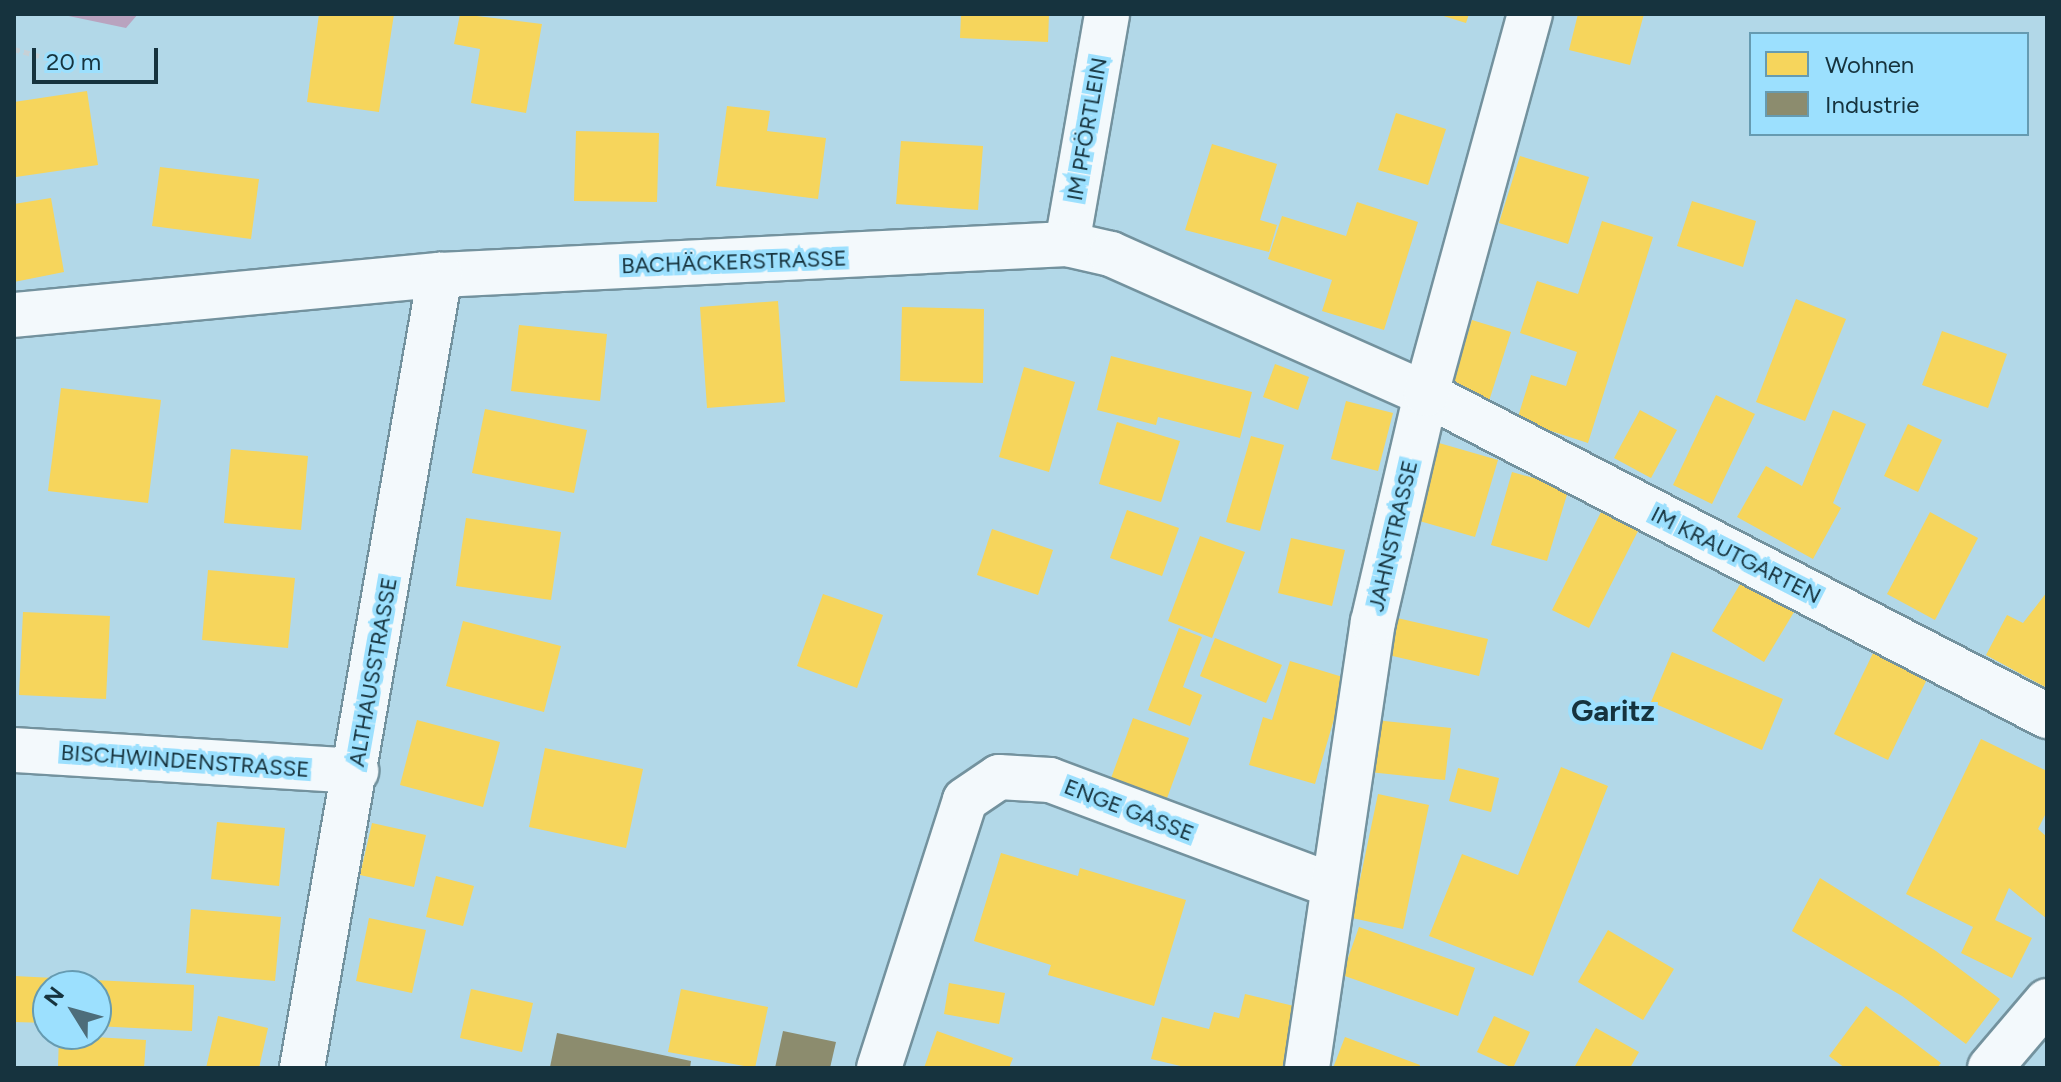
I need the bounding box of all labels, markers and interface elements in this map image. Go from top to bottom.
scale bar [36,32,162,82]
legend [1749,32,2029,136]
text: 20 m [46,47,101,76]
text: Wohnen [1825,50,1914,79]
street label: IM PFÖRTLEIN [1061,55,1113,203]
text: Industrie [1825,90,1919,119]
street label: BACHÄCKERSTRASSE [621,245,847,279]
street label: JAHNSTRASSE [1363,458,1423,614]
street label: IM KRAUTGARTEN [1647,501,1825,609]
street label: ALTHAUSSTRASSE [343,575,403,769]
district label: Garitz [1571,693,1655,729]
street label: BISCHWINDENSTRASSE [60,739,310,783]
street label: ENGE GASSE [1060,773,1198,847]
north arrow [32,970,112,1050]
text: N [38,982,70,1011]

